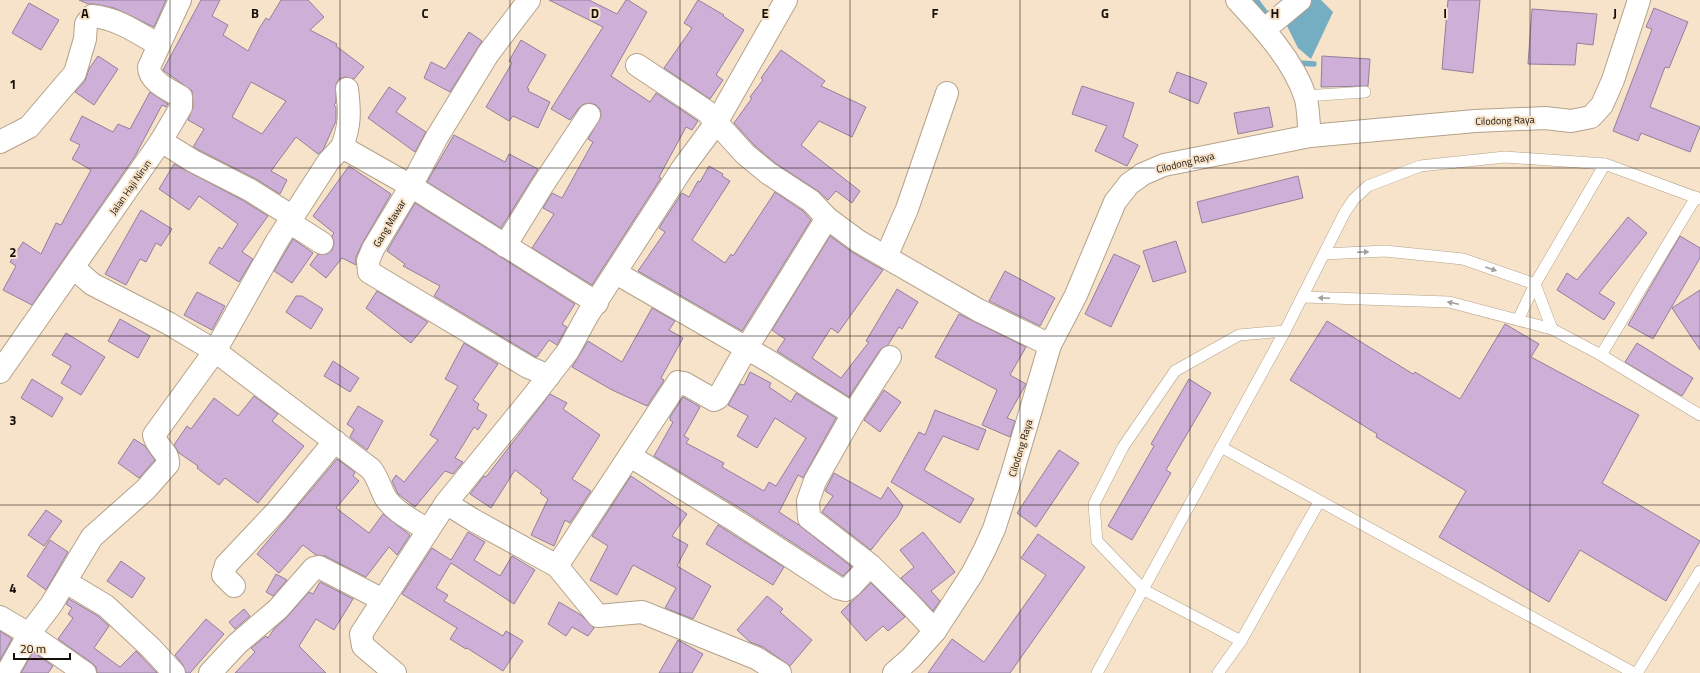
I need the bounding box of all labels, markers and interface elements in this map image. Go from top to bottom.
text: A [81,3,89,23]
text: B [251,3,259,23]
text: C [421,3,429,23]
text: D [591,3,599,23]
text: E [761,3,769,23]
text: F [932,3,939,23]
text: G [1101,3,1109,23]
text: H [1271,3,1279,23]
text: I [1443,3,1447,23]
text: J [1613,3,1617,23]
text: 1 [9,74,17,94]
street label: Cilodong Raya [1475,112,1535,129]
street label: Cilodong Raya [1155,148,1216,177]
street label: Jalan Haji Nirun [106,157,155,218]
street label: Gang Mawar [369,196,410,250]
text: 2 [9,242,17,262]
one-way arrow [1357,249,1369,256]
one-way arrow [1486,266,1498,272]
one-way arrow [1317,295,1330,301]
one-way arrow [1447,300,1460,306]
text: 3 [9,410,17,430]
street label: Cilodong Raya [1005,418,1036,479]
text: 4 [9,578,17,598]
scale bar [14,635,70,661]
text: 20 m [20,639,46,658]

